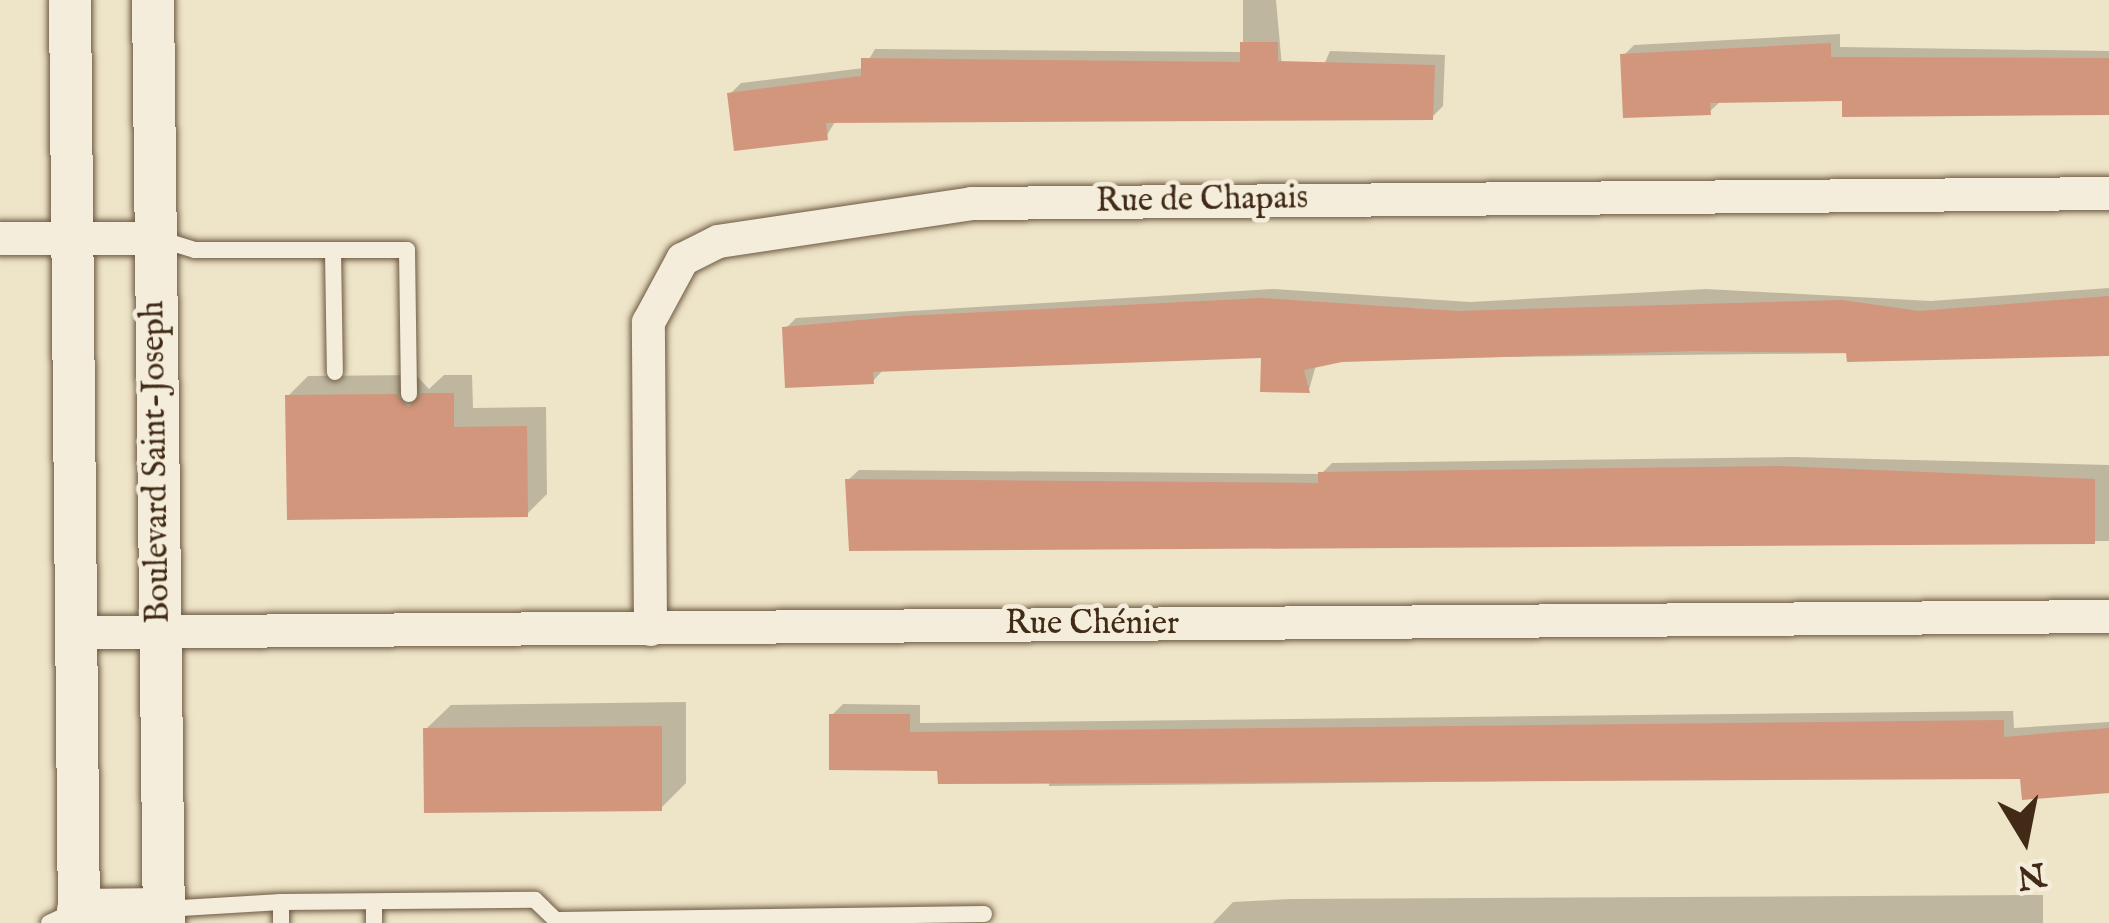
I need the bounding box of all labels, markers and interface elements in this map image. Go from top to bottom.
street label: Rue de Chapais [1096,179,1308,223]
street label: Boulevard Saint-Joseph [134,300,180,624]
street label: Rue Chénier [1005,605,1179,645]
north arrow [1965,779,2085,899]
text: N [2014,851,2049,898]

